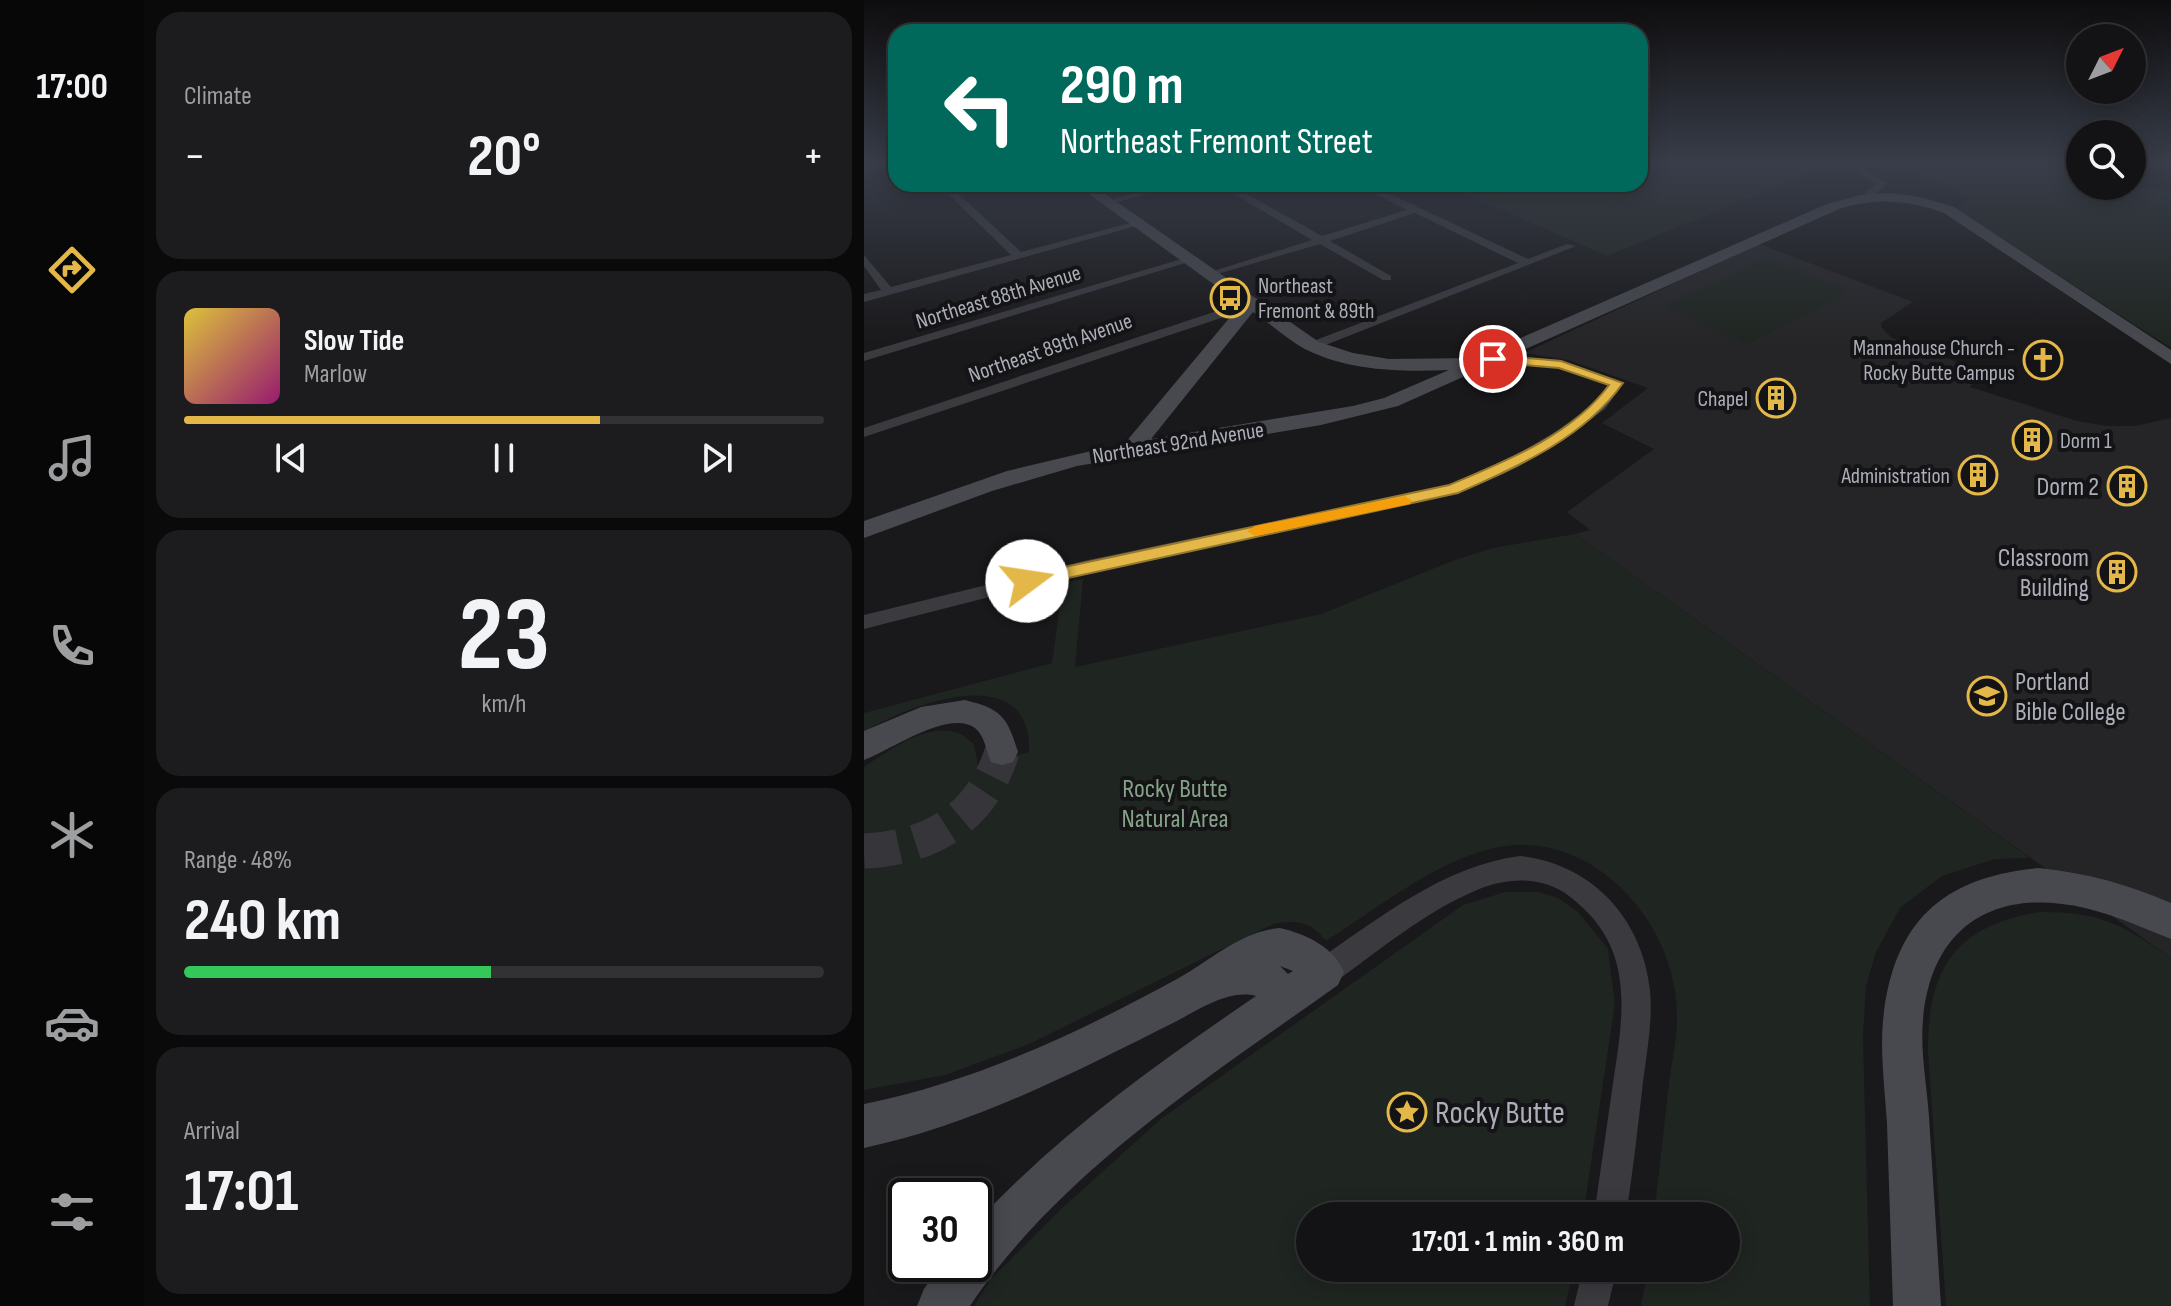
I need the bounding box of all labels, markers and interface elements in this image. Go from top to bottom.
north arrow [2066,24,2146,104]
map controls [2066,24,2146,200]
text: 290 m [1060,53,1184,120]
icon: left [928,56,1032,160]
text: 17:00 [36,66,108,109]
text: Climate [184,81,252,112]
button: search [2066,120,2146,200]
text: 20° [467,121,541,193]
text: Northeast Fremont Street [1060,121,1373,164]
text: − [184,130,206,183]
text: + [802,130,824,183]
icon: directions [44,242,100,298]
street label: Northeast 88th Avenue [913,259,1084,335]
place label: Northeast Fremont & 89th [1258,273,1374,325]
bus stop icon: Northeast Fremont & 89th [1209,277,1251,319]
street label: Northeast 89th Avenue [965,308,1136,389]
text: Slow Tide [304,323,404,359]
pin [1459,325,1527,393]
place label: Mannahouse Church - Rocky Butte Campus [1853,335,2015,387]
icon: arrive [1471,337,1515,381]
church icon: Mannahouse Church - Rocky Butte Campus [2022,339,2064,381]
text: Marlow [304,359,367,390]
building icon: Chapel [1755,377,1797,419]
place label: Chapel [1697,386,1748,413]
street label: Northeast 92nd Avenue [1091,417,1266,470]
building icon: Dorm 1 [2011,419,2053,461]
place label: Dorm 1 [2060,428,2112,455]
icon: music [44,430,100,486]
icon: previous [269,436,313,480]
icon: pause [482,436,526,480]
icon: next [695,436,739,480]
building icon: Administration [1957,454,1999,496]
place label: Administration [1841,463,1950,490]
building icon: Dorm 2 [2106,465,2148,507]
place label: Dorm 2 [2036,472,2099,503]
position arrow [985,539,1069,623]
place label: Classroom Building [1998,543,2089,604]
building icon: Classroom Building [2096,551,2138,593]
text: 23 [458,574,550,699]
icon: phone [44,618,100,674]
place label: Portland Bible College [2015,667,2126,728]
school or university icon: Portland Bible College [1966,675,2008,717]
text: km/h [482,689,526,720]
park label: Rocky Butte Natural Area [1121,774,1229,835]
icon: climate [44,807,100,863]
text: Range · 48% [184,845,292,876]
text: 240 km [184,885,341,957]
icon: car [44,995,100,1051]
place icon: Rocky Butte [1386,1091,1428,1133]
place label: Rocky Butte [1435,1094,1565,1133]
text: Arrival [184,1116,240,1147]
text: 17:01 [184,1156,299,1228]
speed limit sign: 30 [888,1178,992,1282]
icon: filters [44,1184,100,1240]
text: 17:01 · 1 min · 360 m [1412,1224,1624,1260]

